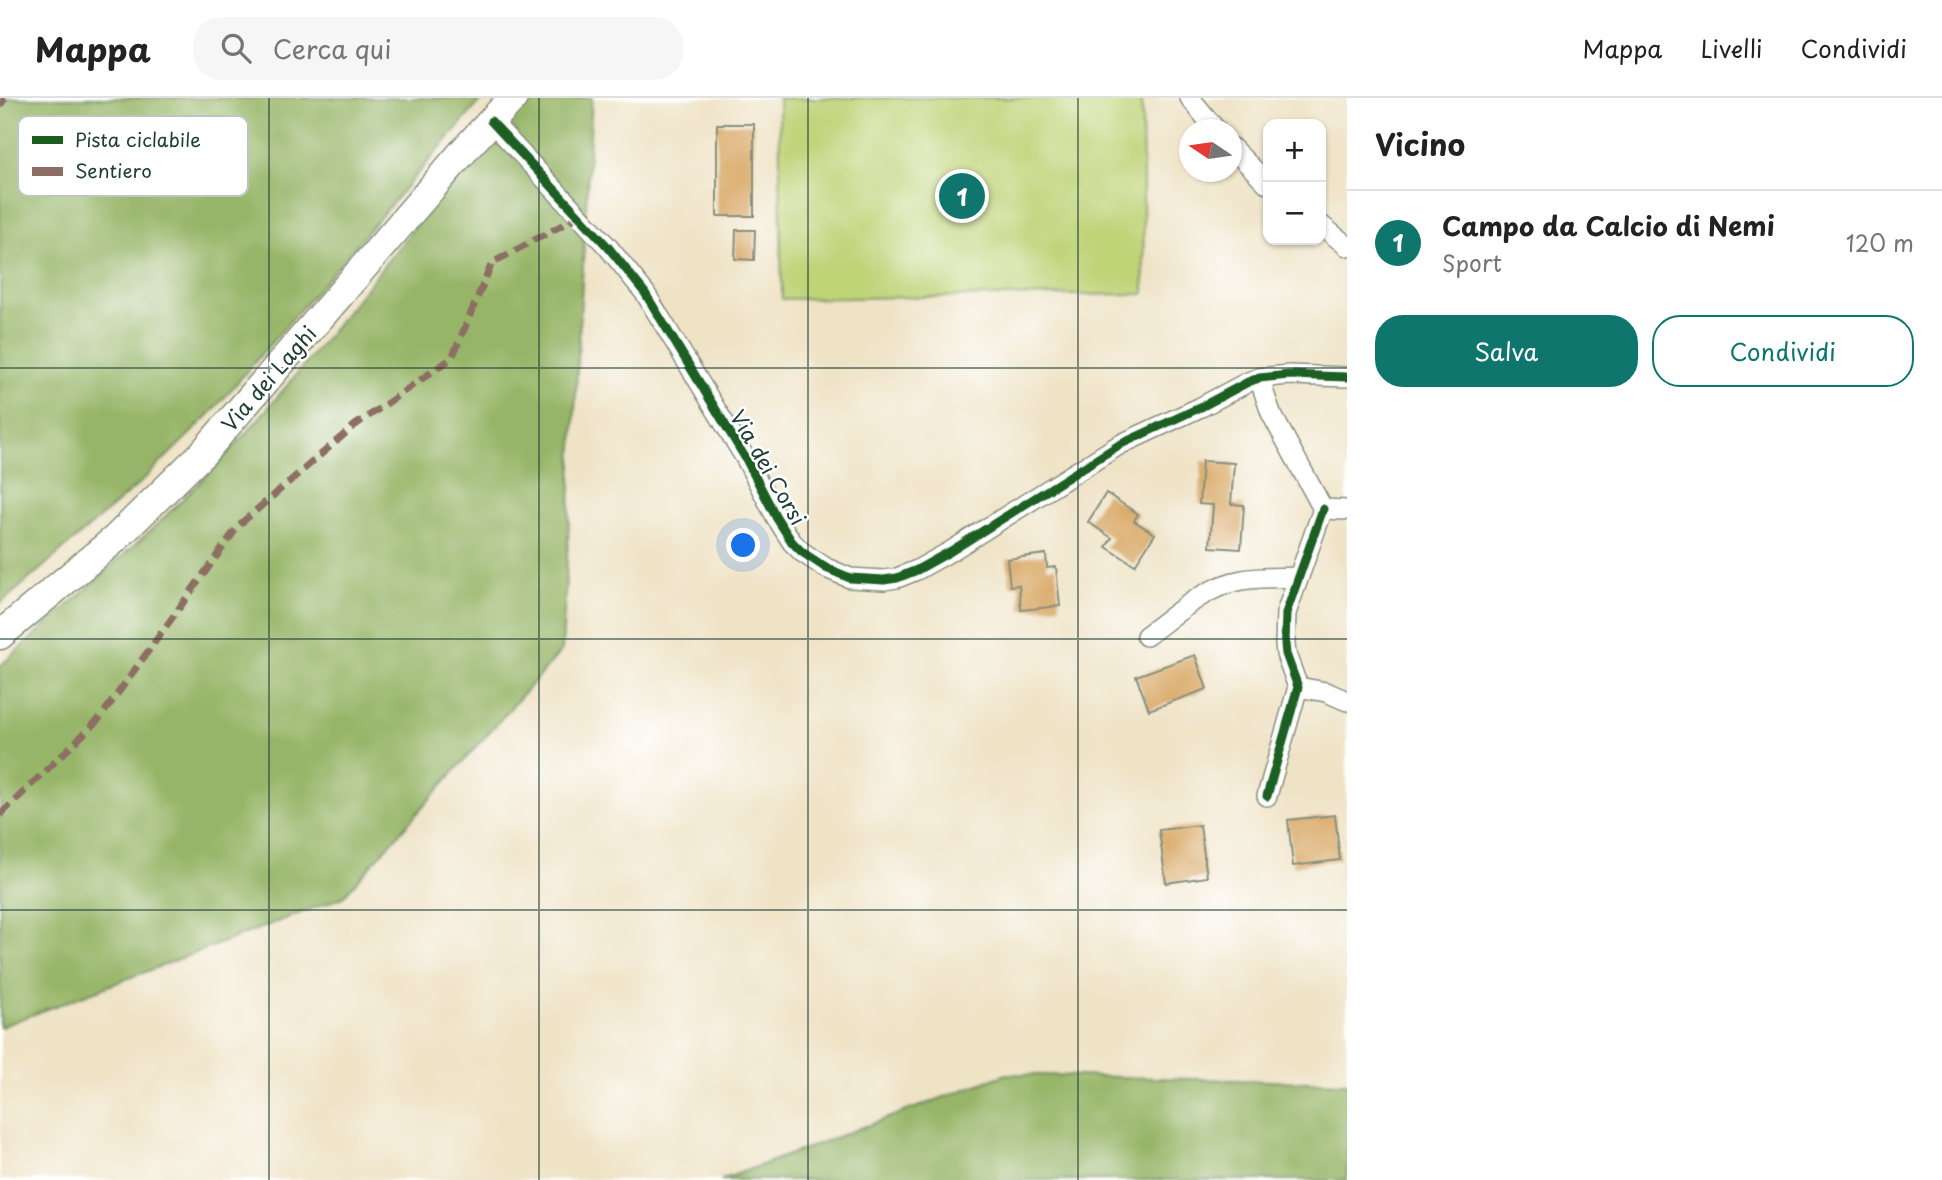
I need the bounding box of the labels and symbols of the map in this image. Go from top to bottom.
legend [18,116,248,196]
north arrow [1179,119,1242,182]
text: Pista ciclabile [75,125,201,153]
text: Sentiero [75,156,152,184]
pin: 1 [939,170,985,222]
street label: Via dei Laghi [213,318,323,438]
street label: Via dei Corsi [723,403,815,531]
your location [726,528,760,562]

